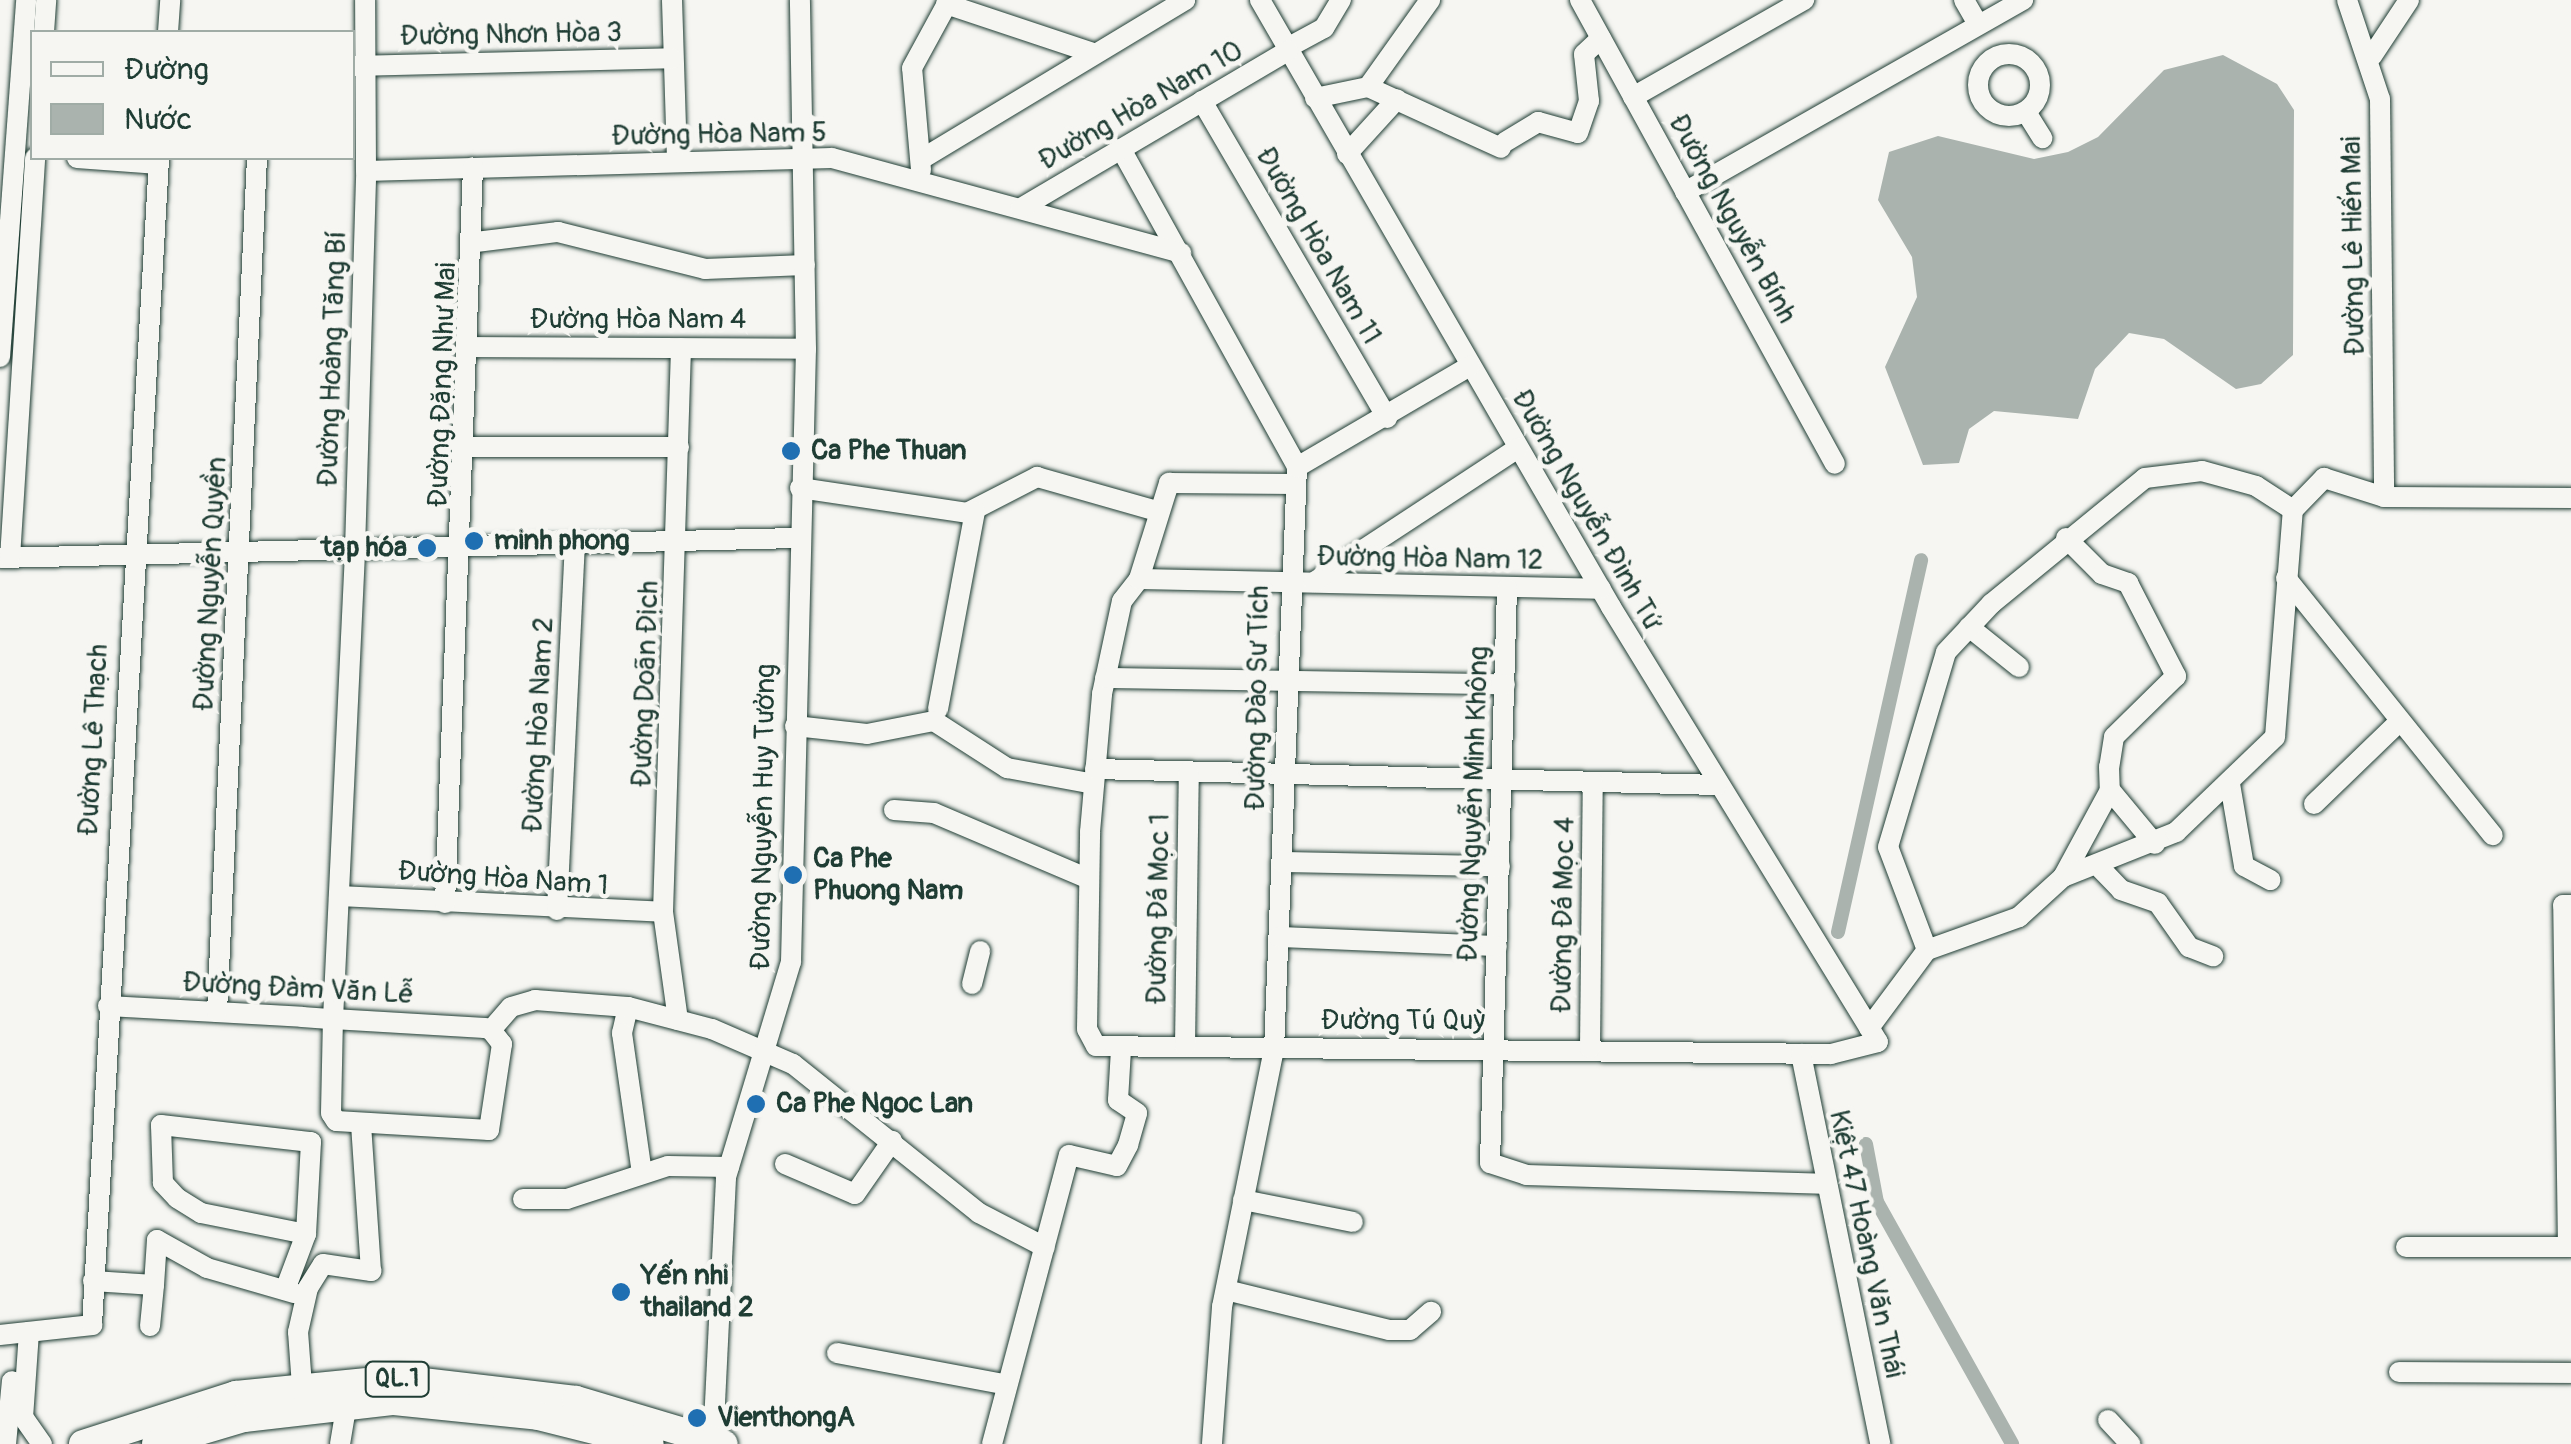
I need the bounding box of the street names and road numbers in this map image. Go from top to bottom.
street label: Đường Nhơn Hòa 3 [400,16,622,54]
street label: Đường Hòa Nam 10 [1033,34,1249,178]
street label: Đường Nguyễn Bính [1661,109,1803,329]
street label: Đường Hòa Nam 5 [611,116,827,154]
street label: Đường Lê Hiến Mai [2335,136,2373,356]
street label: Đường Hòa Nam 11 [1248,141,1388,351]
street label: Đường Hoàng Tăng Bí [312,230,354,488]
street label: Đường Đặng Như Mai [422,262,464,508]
street label: Đường Hòa Nam 4 [530,303,746,337]
street label: Đường Nguyễn Đình Tứ [1504,384,1670,638]
street label: Đường Nguyễn Quyền [188,456,234,712]
street label: Đường Hòa Nam 12 [1316,540,1544,578]
street label: Đường Doãn Địch [626,580,666,788]
street label: Đường Đào Sư Tích [1239,585,1277,811]
street label: Đường Hòa Nam 2 [517,616,561,834]
street label: Đường Lê Thạch [72,643,116,837]
street label: Đường Nguyễn Minh Không [1452,645,1496,963]
street label: Đường Nguyễn Huy Tưởng [745,663,783,971]
street label: Đường Đá Mọc 1 [1141,813,1177,1005]
street label: Đường Đá Mọc 4 [1545,816,1583,1014]
street label: Đường Hòa Nam 1 [397,855,609,903]
street label: Đường Đàm Văn Lễ [182,966,414,1012]
street label: Đường Tú Quỳ [1321,1004,1485,1038]
street label: Kiệt 47 Hoàng Văn Thái [1821,1107,1911,1381]
road number: QL.1 [364,1359,430,1399]

